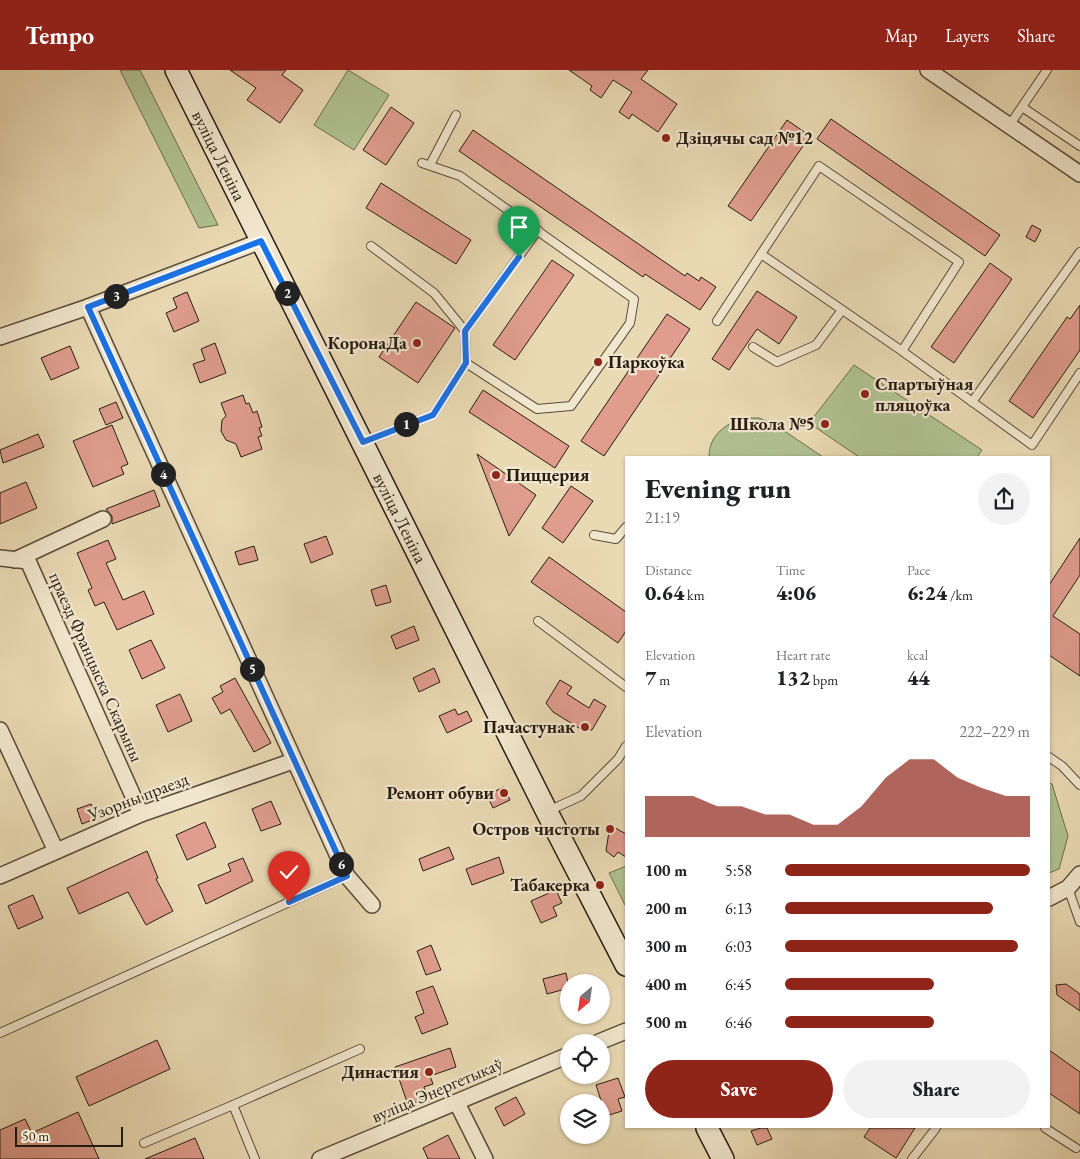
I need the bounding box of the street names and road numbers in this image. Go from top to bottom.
street label: вуліца Леніна [187,107,252,205]
street label: вуліца Леніна [368,469,433,568]
street label: праезд Францыска Скарыны [44,568,149,765]
street label: Узорны праезд [83,767,191,827]
street label: вуліца Энергетыкаў [368,1051,506,1128]

